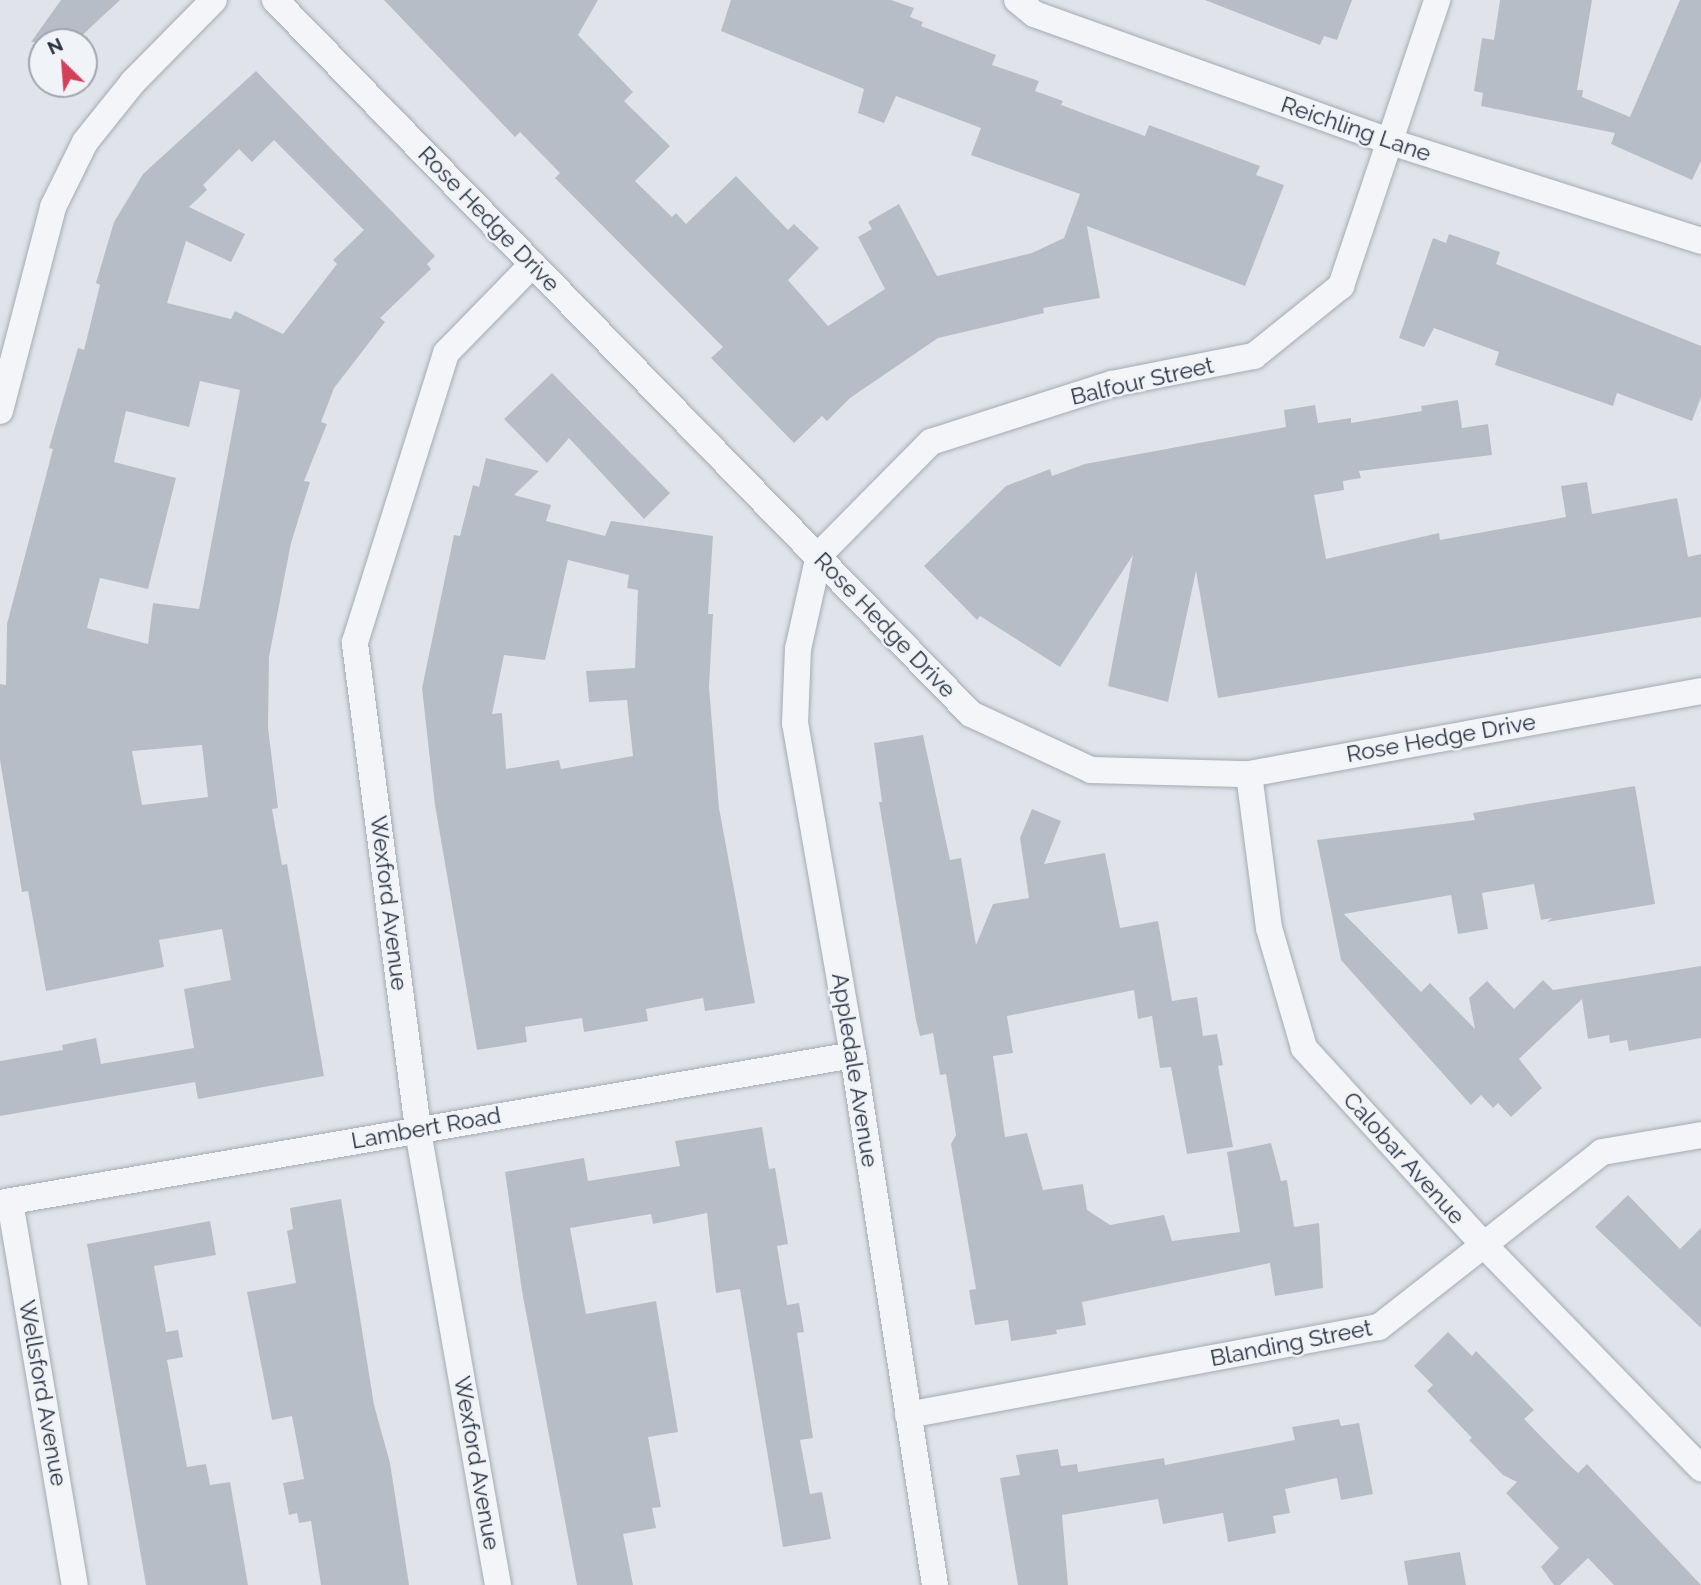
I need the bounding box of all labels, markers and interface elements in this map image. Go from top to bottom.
north arrow [28,28,98,98]
text: N [44,33,66,59]
street label: Reichling Lane [1277,90,1435,168]
street label: Rose Hedge Drive [412,140,566,298]
street label: Balfour Street [1068,351,1216,411]
street label: Rose Hedge Drive [808,546,962,704]
street label: Rose Hedge Drive [1344,708,1538,768]
street label: Wexford Avenue [365,814,413,992]
street label: Appledale Avenue [826,971,884,1169]
street label: Calobar Avenue [1337,1086,1471,1230]
street label: Lambert Road [349,1101,503,1155]
street label: Wellsford Avenue [13,1297,73,1489]
street label: Blanding Street [1208,1314,1374,1372]
street label: Wexford Avenue [448,1374,506,1552]

